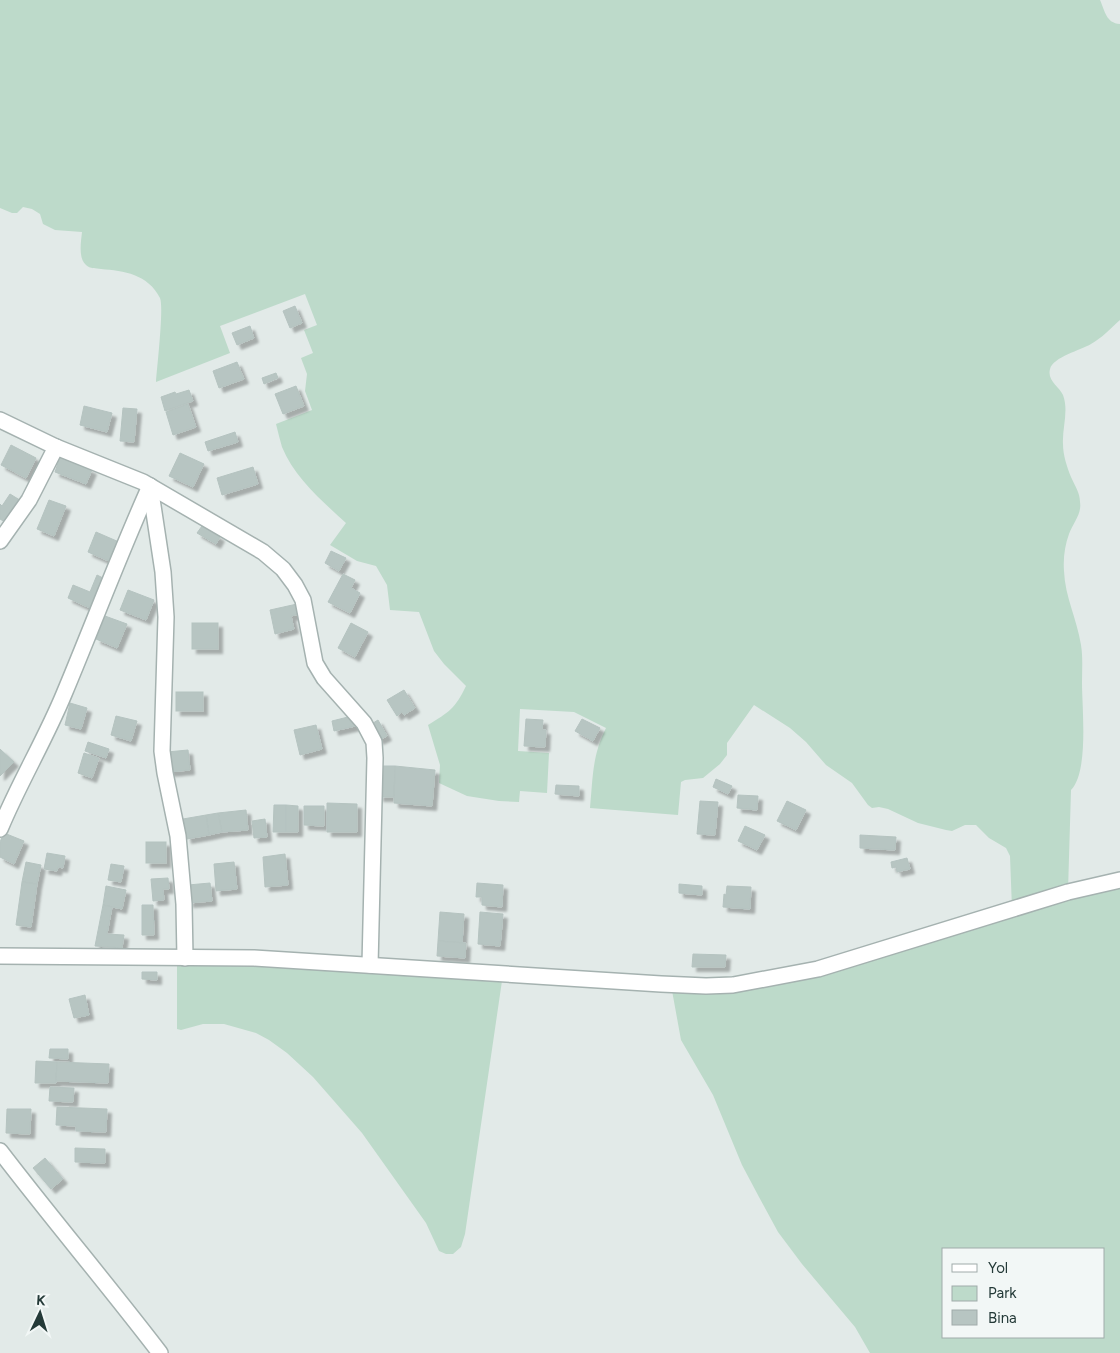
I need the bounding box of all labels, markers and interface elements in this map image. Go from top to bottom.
legend [942,1248,1105,1338]
text: Yol [988,1259,1008,1277]
text: Park [988,1284,1017,1302]
north arrow [15,1288,65,1338]
text: K [36,1292,47,1309]
text: Bina [988,1309,1017,1327]

